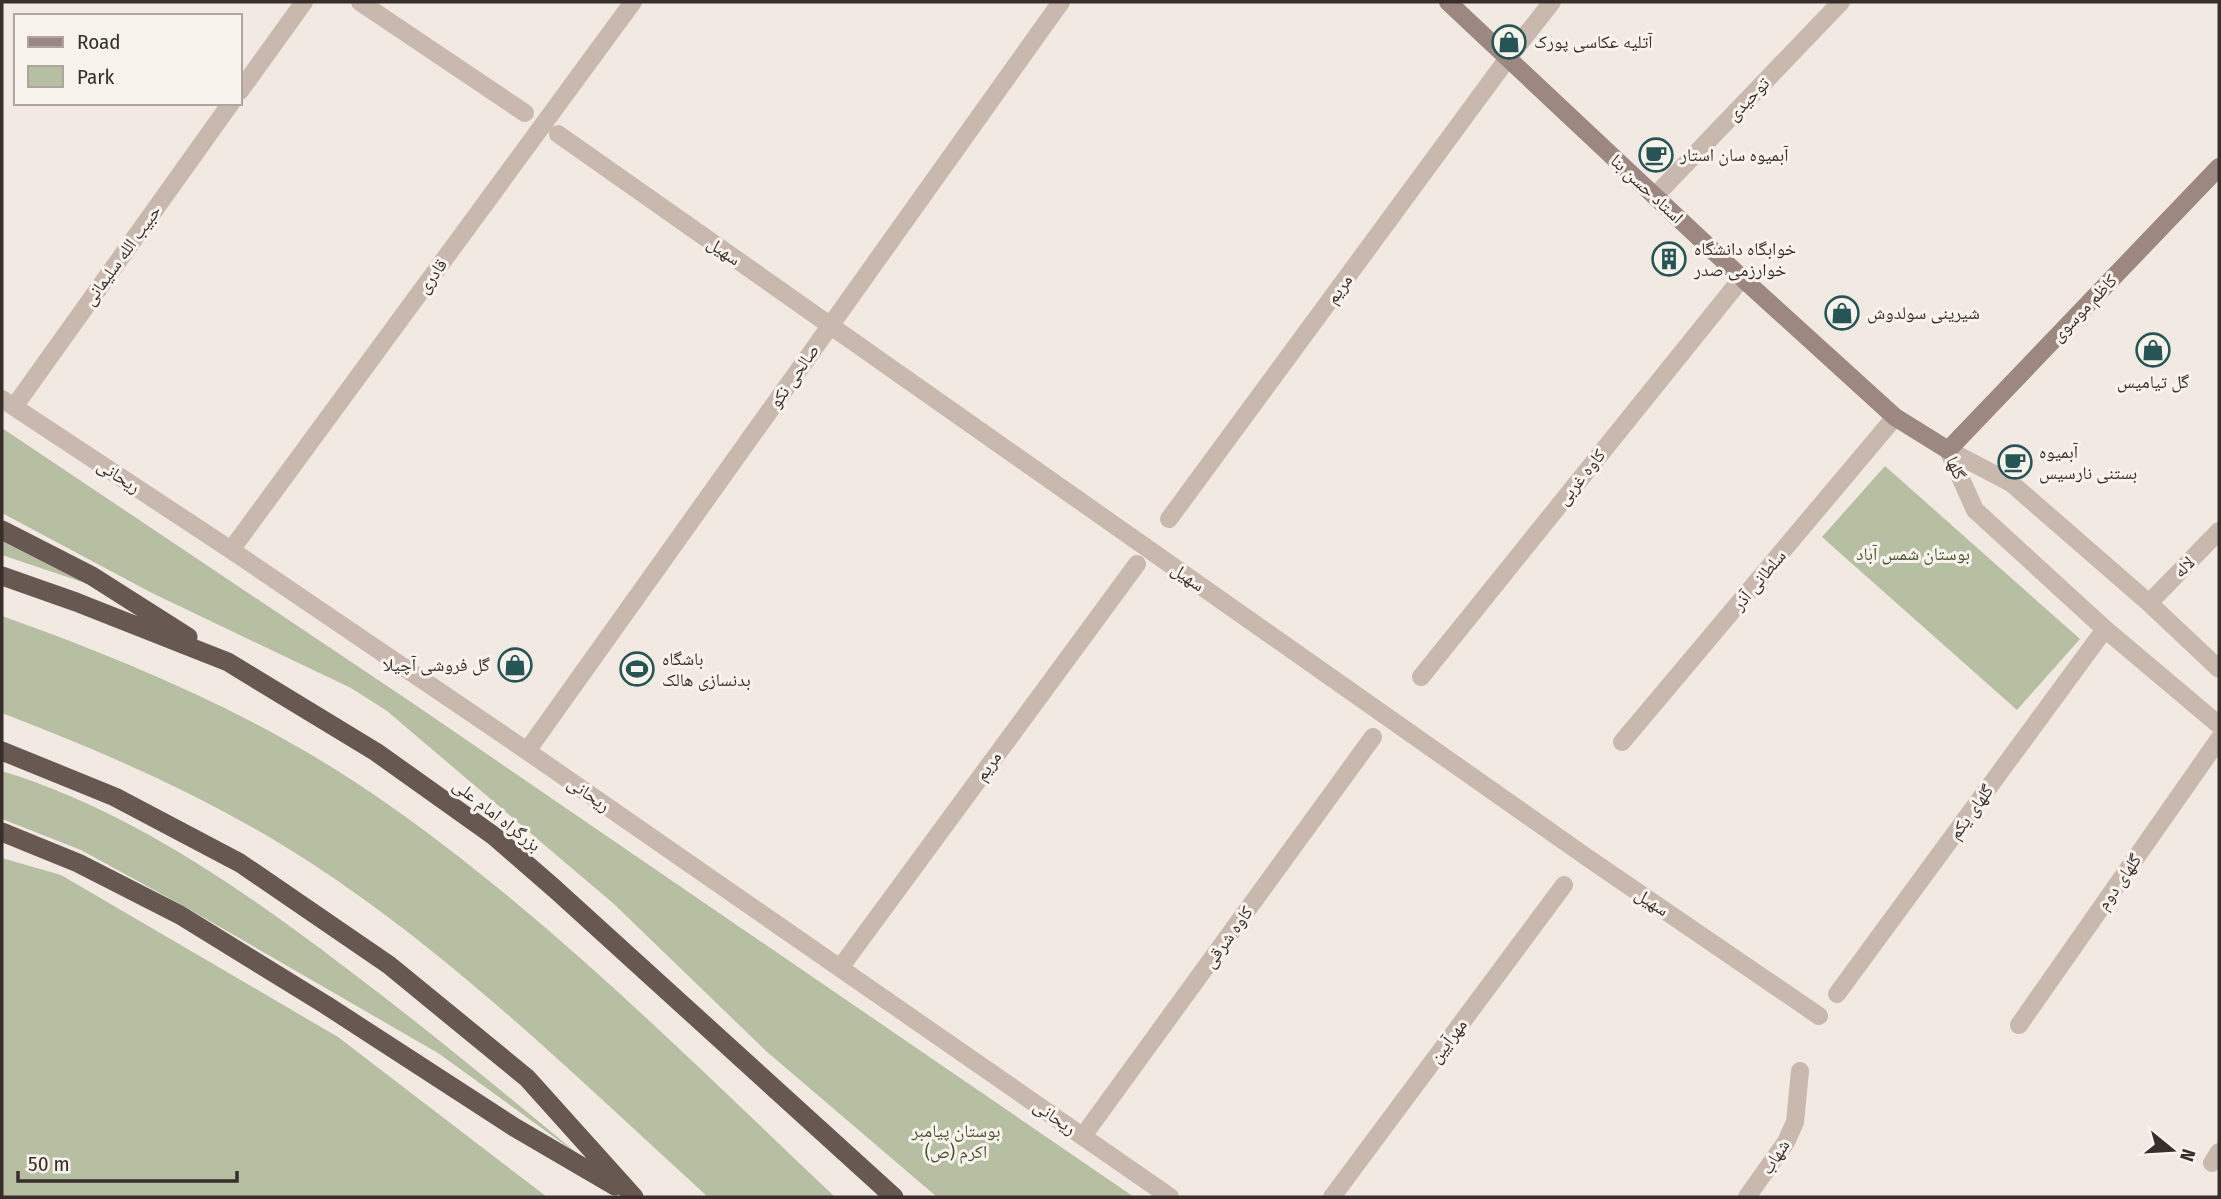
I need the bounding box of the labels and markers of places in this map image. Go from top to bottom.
shop icon: آتلیه عکاسی پورک [1490,23,1528,61]
place label: آتلیه عکاسی پورک [1534,31,1653,53]
cafe icon: آبمیوه سان استار [1637,136,1675,174]
place label: آبمیوه سان استار [1679,144,1789,166]
place label: خوابگاه دانشگاه خوارزمی صدر [1693,238,1796,281]
building icon: خوابگاه دانشگاه خوارزمی صدر [1650,240,1688,278]
shop icon: شیرینی سولدوش [1823,294,1861,332]
place label: شیرینی سولدوش [1867,302,1980,324]
shop icon: گل تیامیس [2134,331,2172,369]
place label: گل تیامیس [2117,371,2190,393]
place label: آبمیوه بستنی نارسیس [2039,441,2137,484]
cafe icon: آبمیوه بستنی نارسیس [1996,443,2034,481]
shop icon: گل فروشی آچیلا [496,646,534,684]
place label: باشگاه بدنسازی هالک [662,648,751,691]
sports icon: باشگاه بدنسازی هالک [618,650,656,688]
place label: گل فروشی آچیلا [383,654,491,676]

